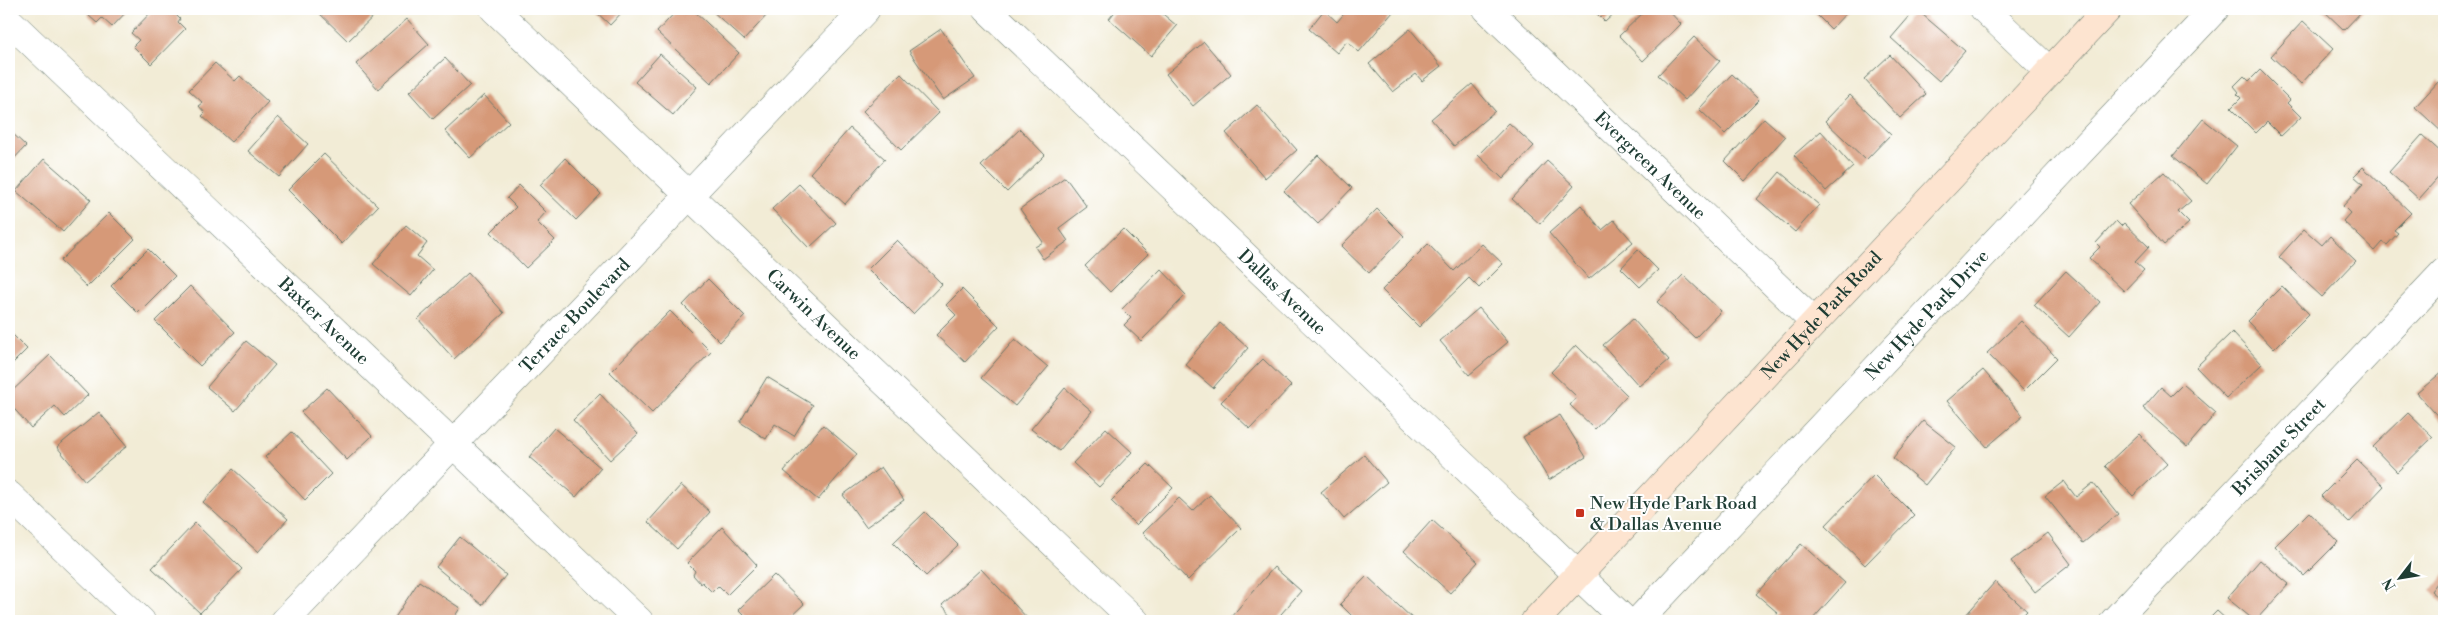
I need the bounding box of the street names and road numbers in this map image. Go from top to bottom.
street label: Evergreen Avenue [1589,106,1711,224]
street label: Dallas Avenue [1233,244,1331,340]
street label: New Hyde Park Drive [1860,245,1994,385]
street label: New Hyde Park Road [1756,246,1887,384]
street label: Terrace Boulevard [515,253,635,378]
street label: Carwin Avenue [762,264,866,365]
street label: Baxter Avenue [273,272,374,370]
street label: Brisbane Street [2226,392,2331,501]

